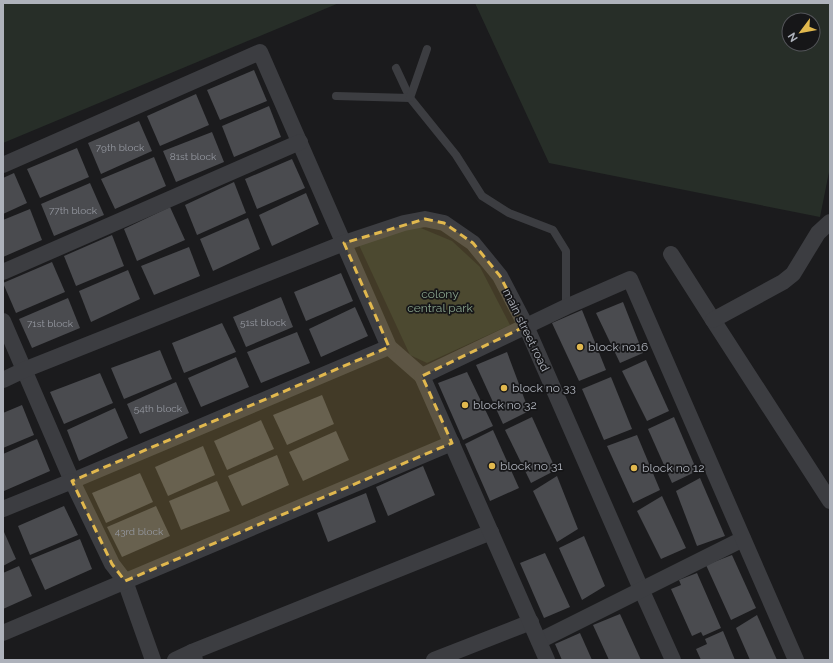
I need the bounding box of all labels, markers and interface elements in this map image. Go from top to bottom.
north arrow [781,12,821,52]
text: N [785,30,801,44]
house number: 79th block [96,142,145,153]
house number: 81st block [170,151,217,162]
house number: 77th block [49,205,98,216]
street label: main street road [500,286,552,374]
park label: colony central park [407,287,474,315]
house number: 51st block [240,317,287,328]
house number: 71st block [27,318,74,329]
place label: block no16 [588,340,648,354]
marker: block no16 [575,342,585,352]
place label: block no 33 [512,381,576,395]
marker: block no 33 [499,383,509,393]
place label: block no 32 [473,398,537,412]
marker: block no 32 [460,400,470,410]
house number: 54th block [134,403,183,414]
place label: block no 31 [500,459,563,473]
marker: block no 31 [487,461,497,471]
place label: block no 12 [642,461,704,475]
marker: block no 12 [629,463,639,473]
house number: 43rd block [115,526,164,537]

